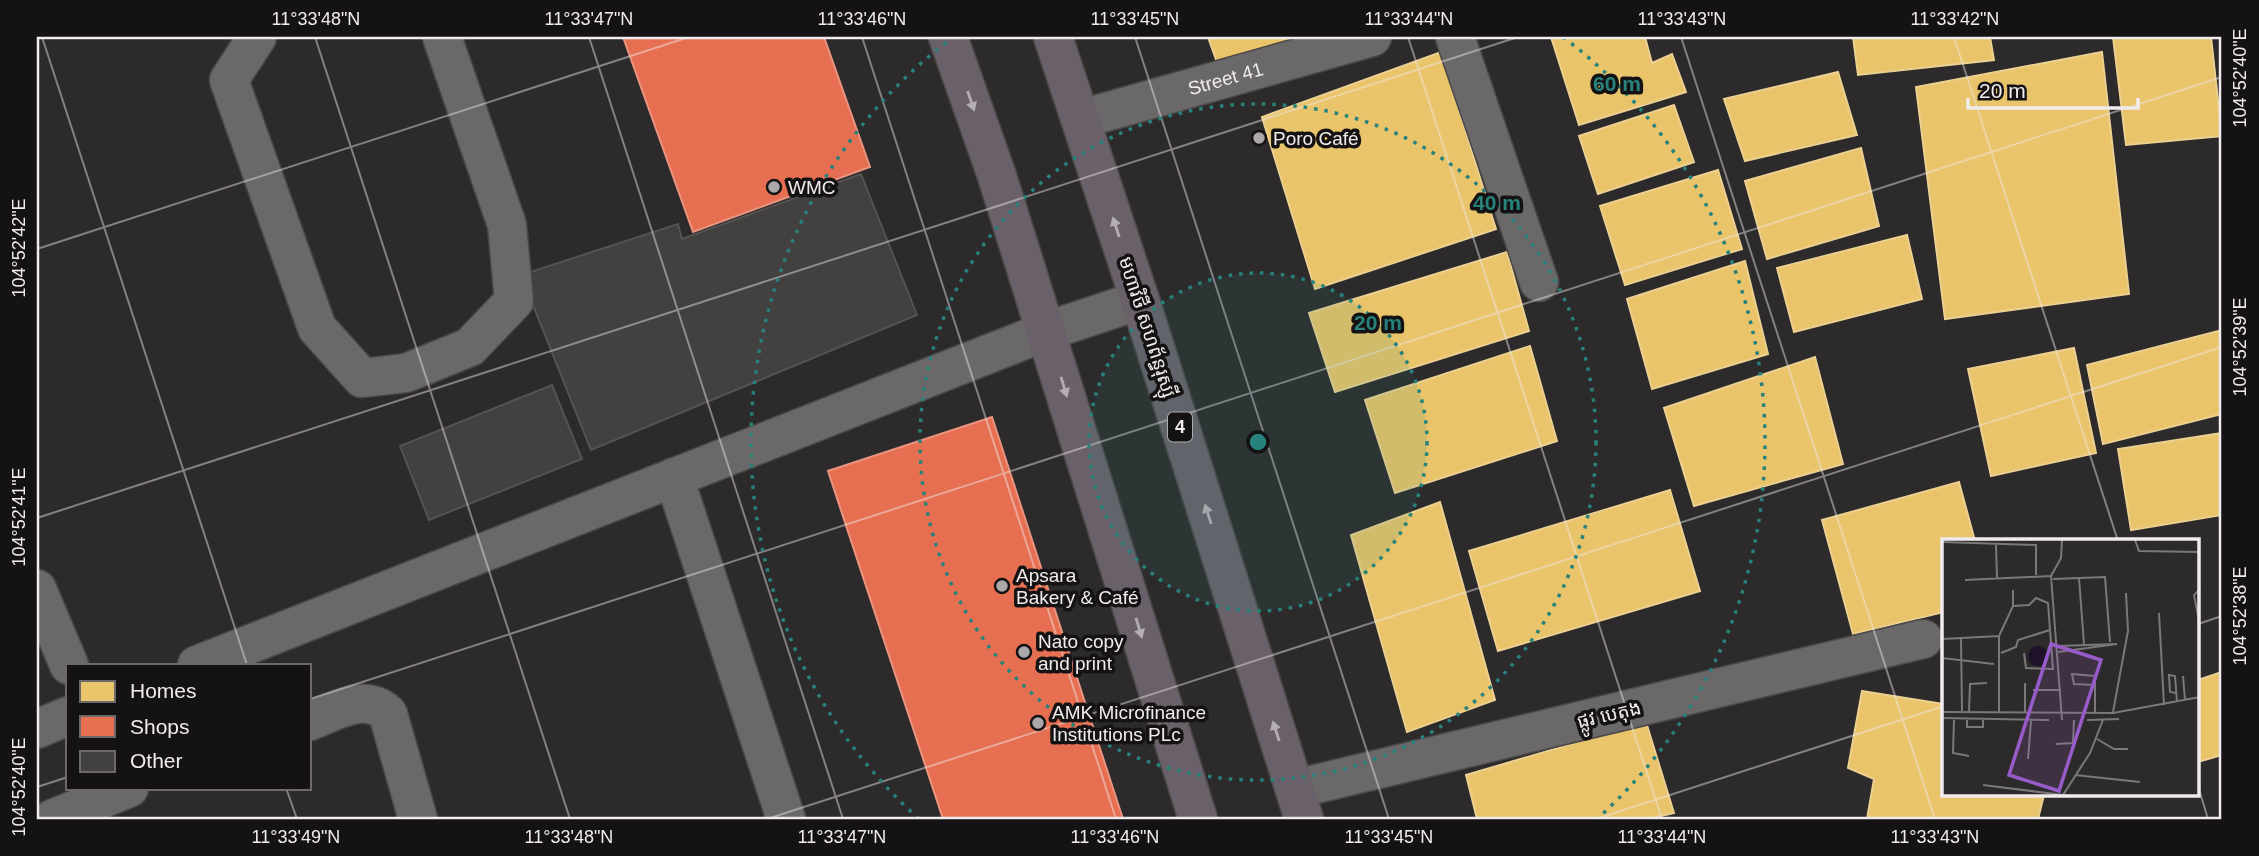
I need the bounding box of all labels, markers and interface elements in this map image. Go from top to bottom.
text: 11°33'48"N [272,9,360,29]
text: 11°33'47"N [545,9,633,29]
text: 11°33'46"N [818,9,906,29]
text: 11°33'45"N [1091,9,1179,29]
text: 11°33'44"N [1365,9,1453,29]
text: 11°33'43"N [1638,9,1726,29]
text: 11°33'42"N [1911,9,1999,29]
text: 104°52'40"E [2230,28,2250,128]
street label: Street 41 [1186,58,1266,99]
scale bar [1968,66,2138,110]
text: 60 m [1593,72,1641,95]
text: 20 m [1979,79,2026,102]
one-way arrow [966,91,977,112]
place label: Poro Café [1273,128,1359,149]
marker: Poro Café [1251,130,1267,146]
place label: WMC [788,177,835,198]
marker: WMC [766,179,782,195]
text: 40 m [1473,191,1521,214]
text: 104°52'42"E [9,198,29,298]
one-way arrow [1110,216,1121,237]
street label: មហាវិថី សហព័ន្ធរុស្ស៊ី [1108,254,1181,402]
text: 104°52'39"E [2230,297,2250,397]
text: 20 m [1354,311,1402,334]
one-way arrow [1059,377,1070,398]
road number: 4 [1168,412,1192,442]
centre of rings [1246,430,1270,454]
text: 104°52'41"E [9,467,29,567]
one-way arrow [1202,503,1212,524]
inset map [1942,539,2200,796]
place label: Apsara Bakery & Café [1016,565,1139,608]
text: 104°52'38"E [2230,566,2250,666]
marker: Apsara Bakery & Café [994,578,1010,594]
one-way arrow [1134,618,1144,639]
place label: Nato copy and print [1038,631,1124,674]
marker: Nato copy and print [1016,644,1032,660]
legend [66,664,312,790]
text: Homes [130,679,197,702]
street label: ផ្លូវ បេតុង [1575,697,1645,739]
place label: AMK Microfinance Institutions PLc [1052,702,1206,745]
text: Shops [130,715,190,738]
marker: AMK Microfinance Institutions PLc [1030,715,1046,731]
one-way arrow [1271,720,1281,741]
text: 104°52'40"E [9,737,29,837]
text: Other [130,749,183,772]
text: 11°33'49"N [252,827,340,847]
text: 11°33'48"N [525,827,613,847]
text: 11°33'47"N [798,827,886,847]
text: 11°33'46"N [1071,827,1159,847]
text: 11°33'45"N [1345,827,1433,847]
text: 11°33'44"N [1618,827,1706,847]
text: 11°33'43"N [1891,827,1979,847]

